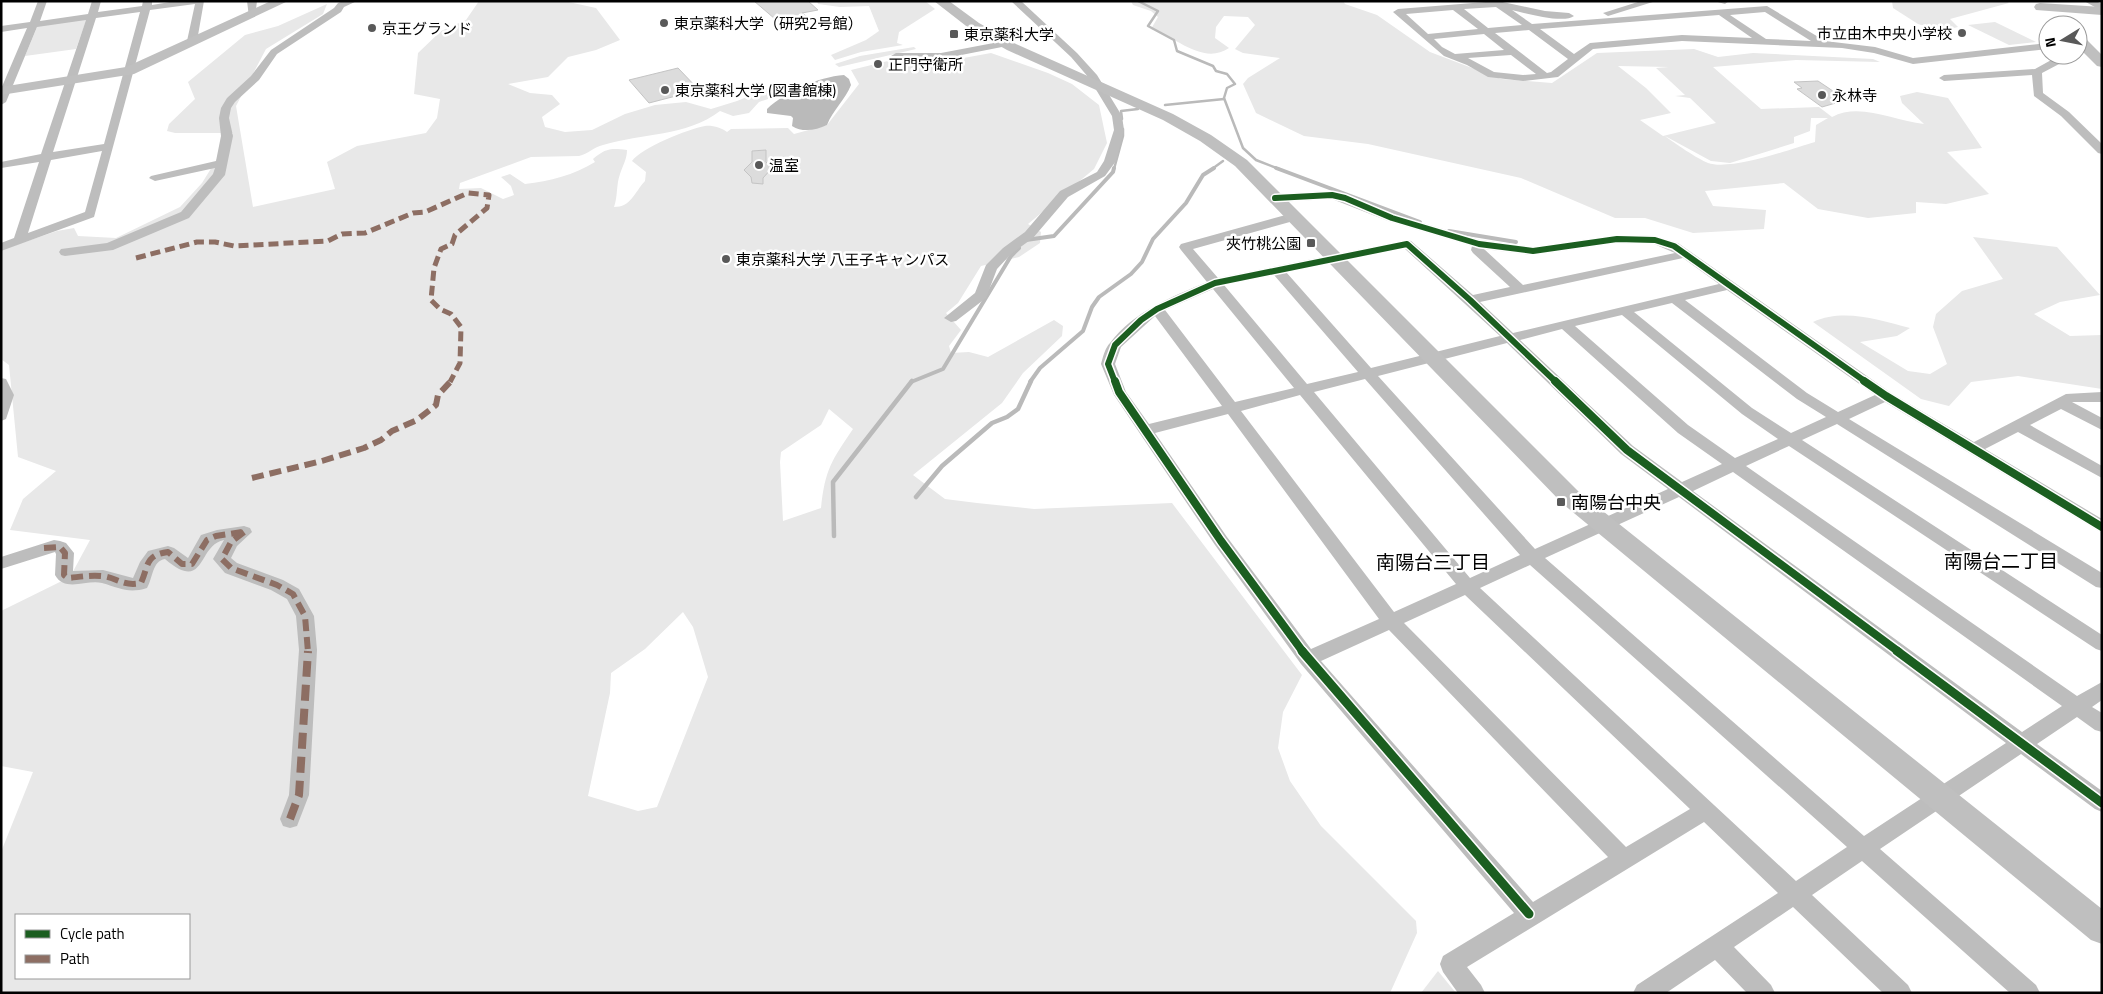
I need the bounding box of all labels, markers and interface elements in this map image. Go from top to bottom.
place label: 東京薬科大学（研究2号館） [674,12,862,35]
north arrow [2038,15,2088,65]
place label: 京王グランド [382,17,472,40]
marker: 東京薬科大学（研究2号館） [658,17,670,29]
marker: 京王グランド [366,22,378,34]
place label: 市立由木中央小学校 [1817,22,1952,45]
place label: 東京薬科大学 [964,23,1054,46]
marker: 市立由木中央小学校 [1956,27,1968,39]
marker: 東京薬科大学 [948,28,960,40]
text: N [2039,36,2061,49]
place label: 正門守衛所 [888,53,963,76]
marker: 正門守衛所 [872,58,884,70]
place label: 東京薬科大学 (図書館棟) [675,79,836,102]
marker: 東京薬科大学 (図書館棟) [659,84,671,96]
place label: 永林寺 [1832,84,1877,107]
marker: 永林寺 [1816,89,1828,101]
place label: 温室 [769,154,799,177]
marker: 温室 [753,159,765,171]
place label: 夾竹桃公園 [1226,232,1301,255]
marker: 夾竹桃公園 [1305,237,1317,249]
place label: 東京薬科大学 八王子キャンパス [736,248,949,271]
marker: 東京薬科大学 八王子キャンパス [720,253,732,265]
place label: 南陽台中央 [1571,489,1661,516]
marker: 南陽台中央 [1555,496,1567,508]
district label: 南陽台二丁目 [1944,546,2058,575]
district label: 南陽台三丁目 [1376,547,1490,576]
legend [15,914,190,979]
text: Cycle path [60,922,125,945]
text: Path [60,947,90,970]

